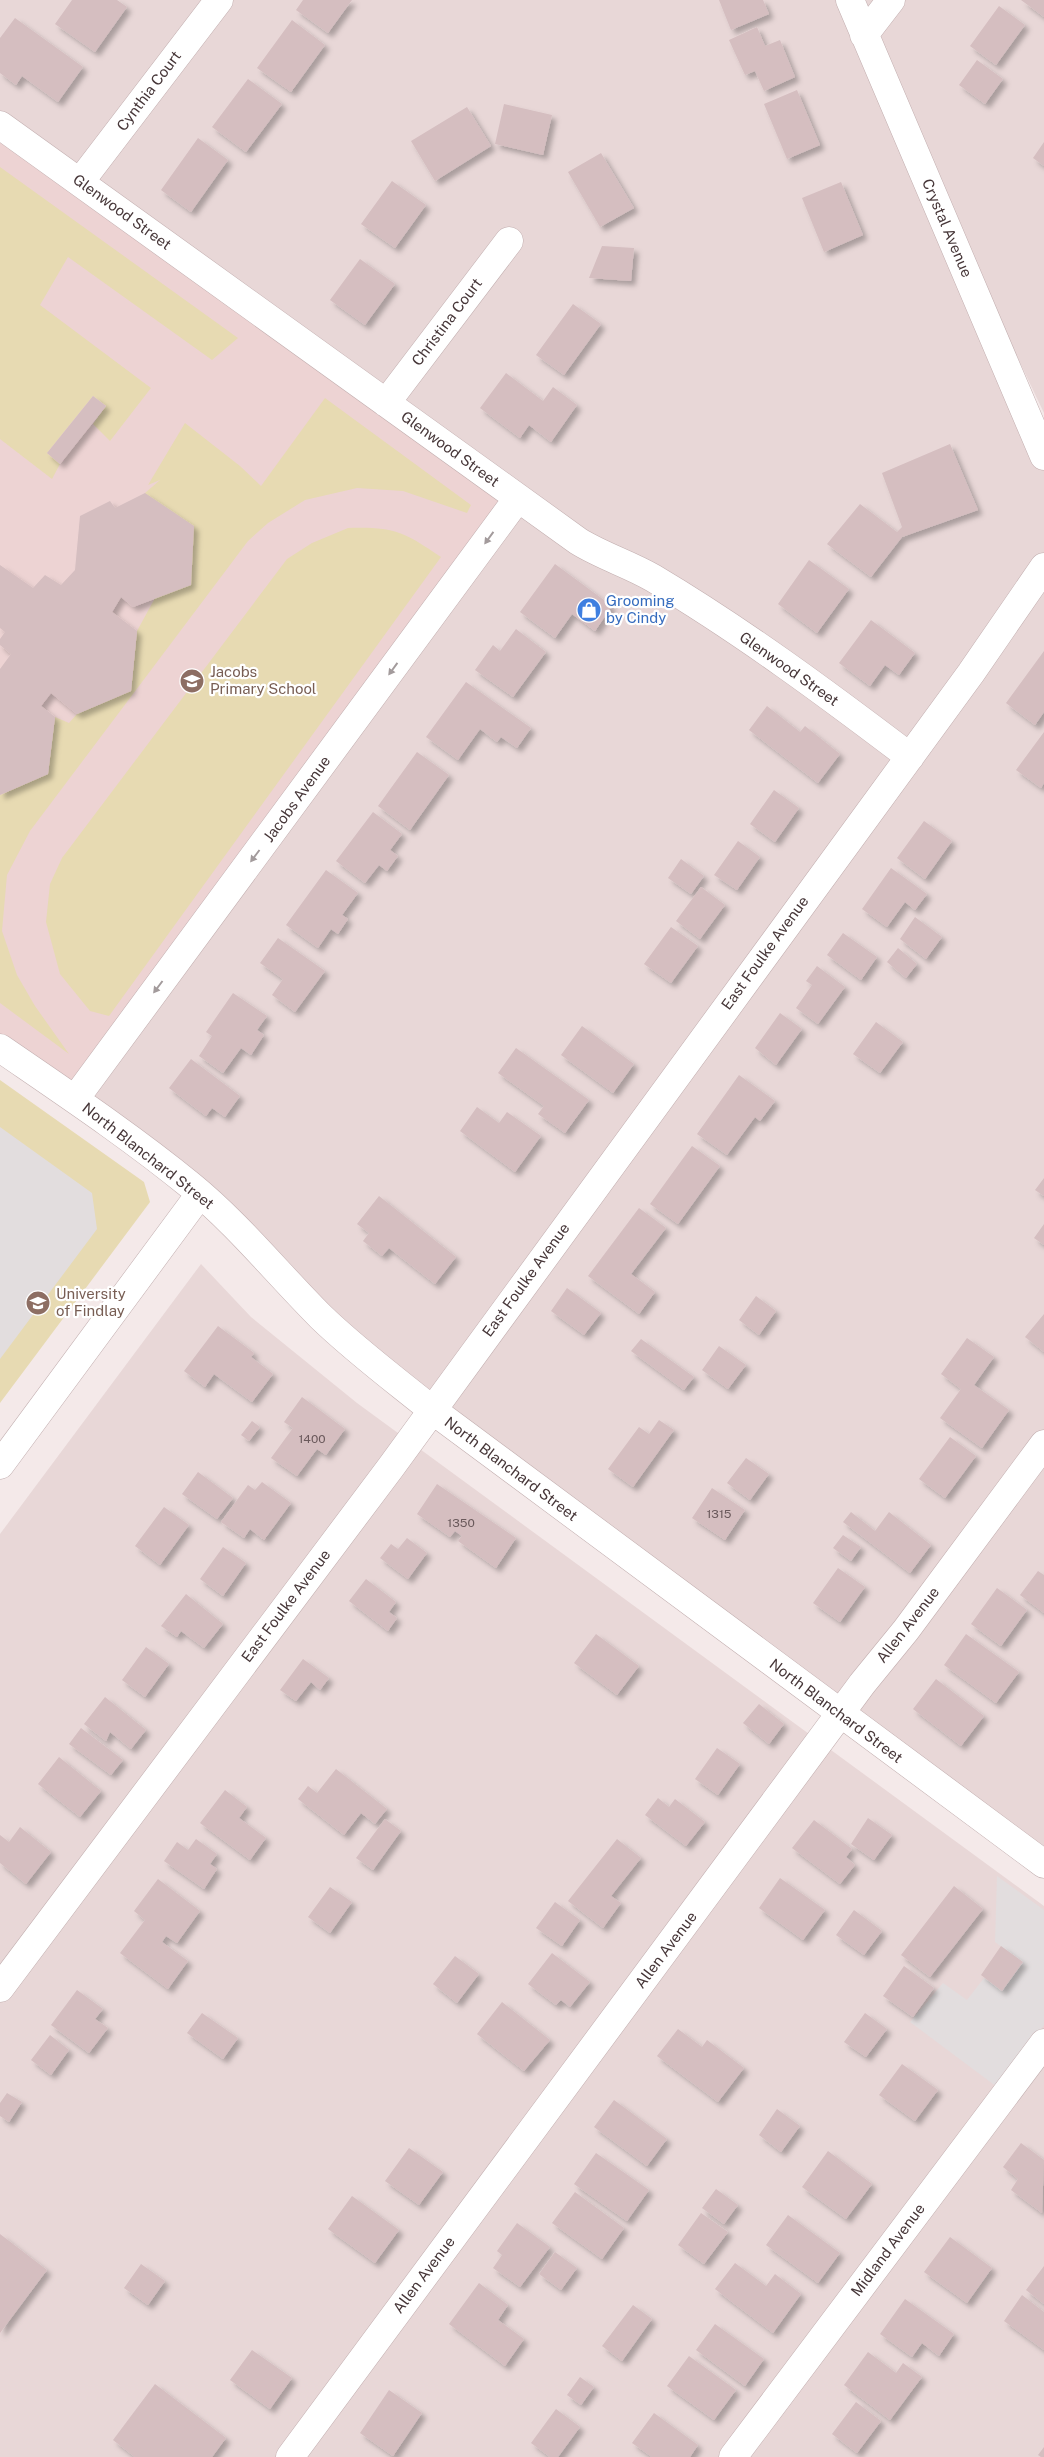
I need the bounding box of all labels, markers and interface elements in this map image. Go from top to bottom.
street label: Cynthia Court [113,47,184,134]
street label: Glenwood Street [70,170,175,253]
street label: Crystal Avenue [919,176,976,280]
street label: Christina Court [408,274,485,369]
street label: Glenwood Street [398,407,503,490]
one-way arrow [484,531,494,545]
place label: Grooming by Cindy [606,592,674,626]
shop icon: Grooming by Cindy [576,597,602,623]
street label: Glenwood Street [736,628,842,709]
one-way arrow [388,662,398,676]
place label: Jacobs Primary School [210,663,316,697]
school or university icon: Jacobs Primary School [179,668,205,694]
street label: Jacobs Avenue [260,752,334,845]
one-way arrow [250,849,260,863]
street label: East Foulke Avenue [718,893,812,1013]
one-way arrow [153,980,163,994]
street label: North Blanchard Street [79,1099,218,1212]
street label: East Foulke Avenue [479,1220,573,1340]
place label: University of Findlay [56,1285,126,1319]
school or university icon: University of Findlay [25,1290,51,1316]
street label: North Blanchard Street [441,1413,581,1524]
house number: 1400 [298,1432,326,1446]
house number: 1315 [706,1507,732,1521]
house number: 1350 [447,1516,475,1530]
street label: East Foulke Avenue [238,1546,333,1665]
street label: Allen Avenue [873,1583,942,1666]
street label: North Blanchard Street [766,1655,906,1766]
street label: Allen Avenue [631,1908,700,1991]
street label: Midland Avenue [847,2200,928,2299]
street label: Allen Avenue [389,2233,458,2316]

